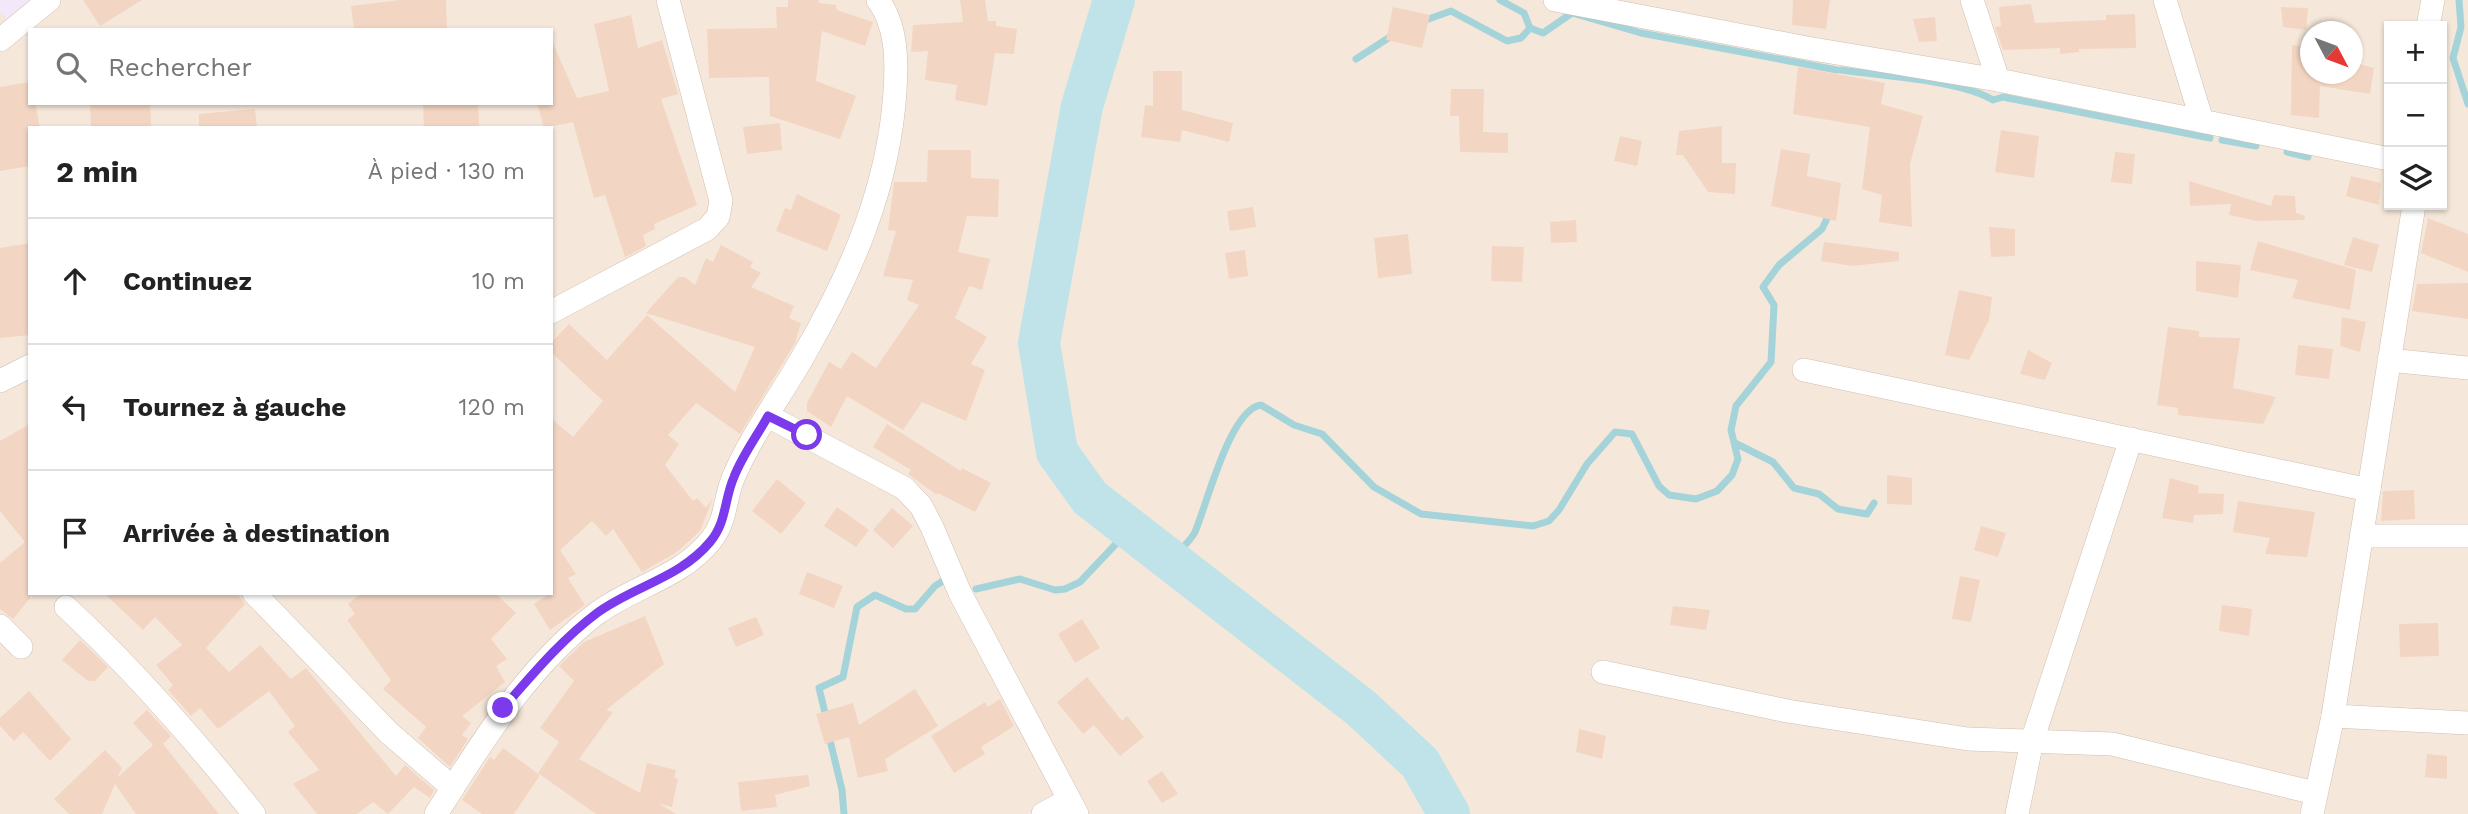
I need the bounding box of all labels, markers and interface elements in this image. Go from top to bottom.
north arrow [2300,21,2363,84]
map controls [2384,21,2447,210]
button: + [2384,21,2447,84]
search box [28,28,553,105]
icon: search [52,48,90,86]
text: Rechercher [108,52,252,82]
button: − [2384,84,2447,147]
button: layers [2384,147,2447,210]
text: 2 min [56,154,138,189]
text: À pied · 130 m [368,158,525,185]
icon: ahead [56,262,94,300]
text: Continuez [123,266,252,296]
text: 10 m [472,268,525,295]
icon: left [56,388,94,426]
text: Tournez à gauche [123,392,346,422]
text: 120 m [459,394,525,421]
route start [791,419,822,450]
icon: arrive [56,514,94,552]
text: Arrivée à destination [123,518,390,548]
route end [487,692,518,723]

